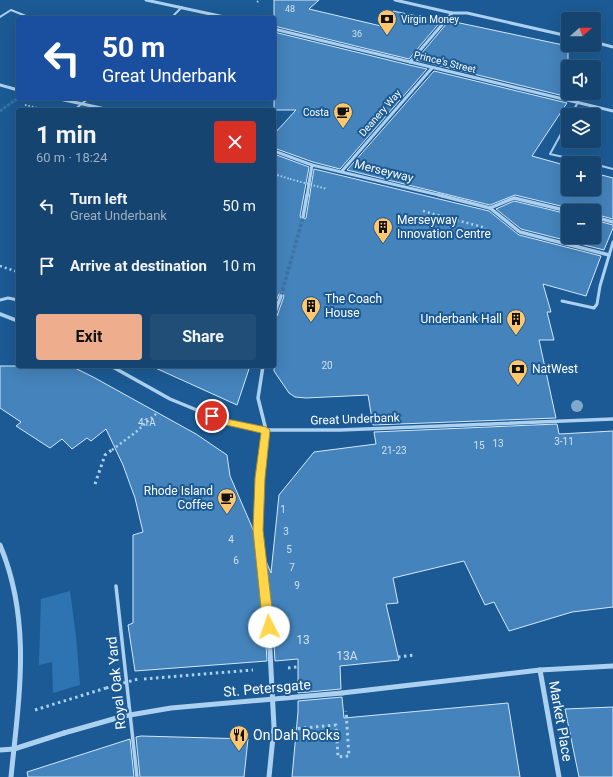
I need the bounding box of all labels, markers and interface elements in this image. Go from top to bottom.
house number: 48 [285,4,295,14]
bank icon: Virgin Money [376,8,398,36]
north arrow [561,12,601,52]
map controls [561,12,601,244]
place label: Virgin Money [401,14,459,25]
house number: 36 [352,29,362,39]
text: 50 m [102,31,165,64]
icon: left [36,32,88,84]
street label: Prince's Street [413,49,477,75]
button: sound [561,60,601,100]
text: Great Underbank [102,65,236,86]
street label: Deanery Way [357,87,403,138]
cafe icon: Costa [332,101,354,129]
place label: Costa [303,107,329,118]
button: layers [561,108,601,148]
text: 1 min [36,121,96,149]
button: close [214,121,256,163]
text: 60 m · 18:24 [36,150,107,165]
button: + [561,156,601,196]
street label: Merseyway [353,157,415,185]
text: Turn left [70,190,127,208]
icon: left [36,195,58,217]
text: 50 m [222,197,256,215]
button: − [561,204,601,244]
text: Great Underbank [70,208,167,223]
place label: Merseyway Innovation Centre [397,213,491,241]
building icon: Merseyway Innovation Centre [372,216,394,244]
icon: arrive [36,255,58,277]
text: Arrive at destination [70,257,207,275]
text: 10 m [222,257,256,275]
place label: The Coach House [325,292,382,320]
building icon: The Coach House [300,295,322,323]
building icon: Underbank Hall [505,308,527,336]
place label: Underbank Hall [421,312,502,326]
button: Exit [36,314,142,360]
button: Share [150,314,256,360]
bank icon: NatWest [507,358,529,386]
house number: 20 [321,360,333,371]
place label: NatWest [532,362,578,376]
pin [195,399,229,433]
icon: arrive [201,405,223,427]
street label: Great Underbank [310,410,401,428]
house number: 41A [138,417,156,428]
house number: 3-11 [554,436,574,447]
house number: 13 [492,438,504,449]
house number: 15 [473,440,485,451]
house number: 21-23 [381,445,407,456]
place label: Rhode Island Coffee [144,484,213,512]
cafe icon: Rhode Island Coffee [216,487,238,515]
house number: 1 [280,504,286,515]
house number: 3 [283,526,289,537]
house number: 4 [228,534,234,545]
house number: 5 [286,544,292,555]
house number: 6 [233,555,239,566]
house number: 7 [289,562,295,573]
house number: 9 [294,580,300,591]
position arrow [248,606,290,648]
house number: 13 [296,633,310,647]
street label: Royal Oak Yard [103,636,129,730]
house number: 13A [336,649,358,663]
street label: St. Petersgate [223,676,311,700]
street label: Market Place [546,679,576,763]
restaurant icon: On Dah Rocks [228,724,250,752]
place label: On Dah Rocks [253,727,340,743]

